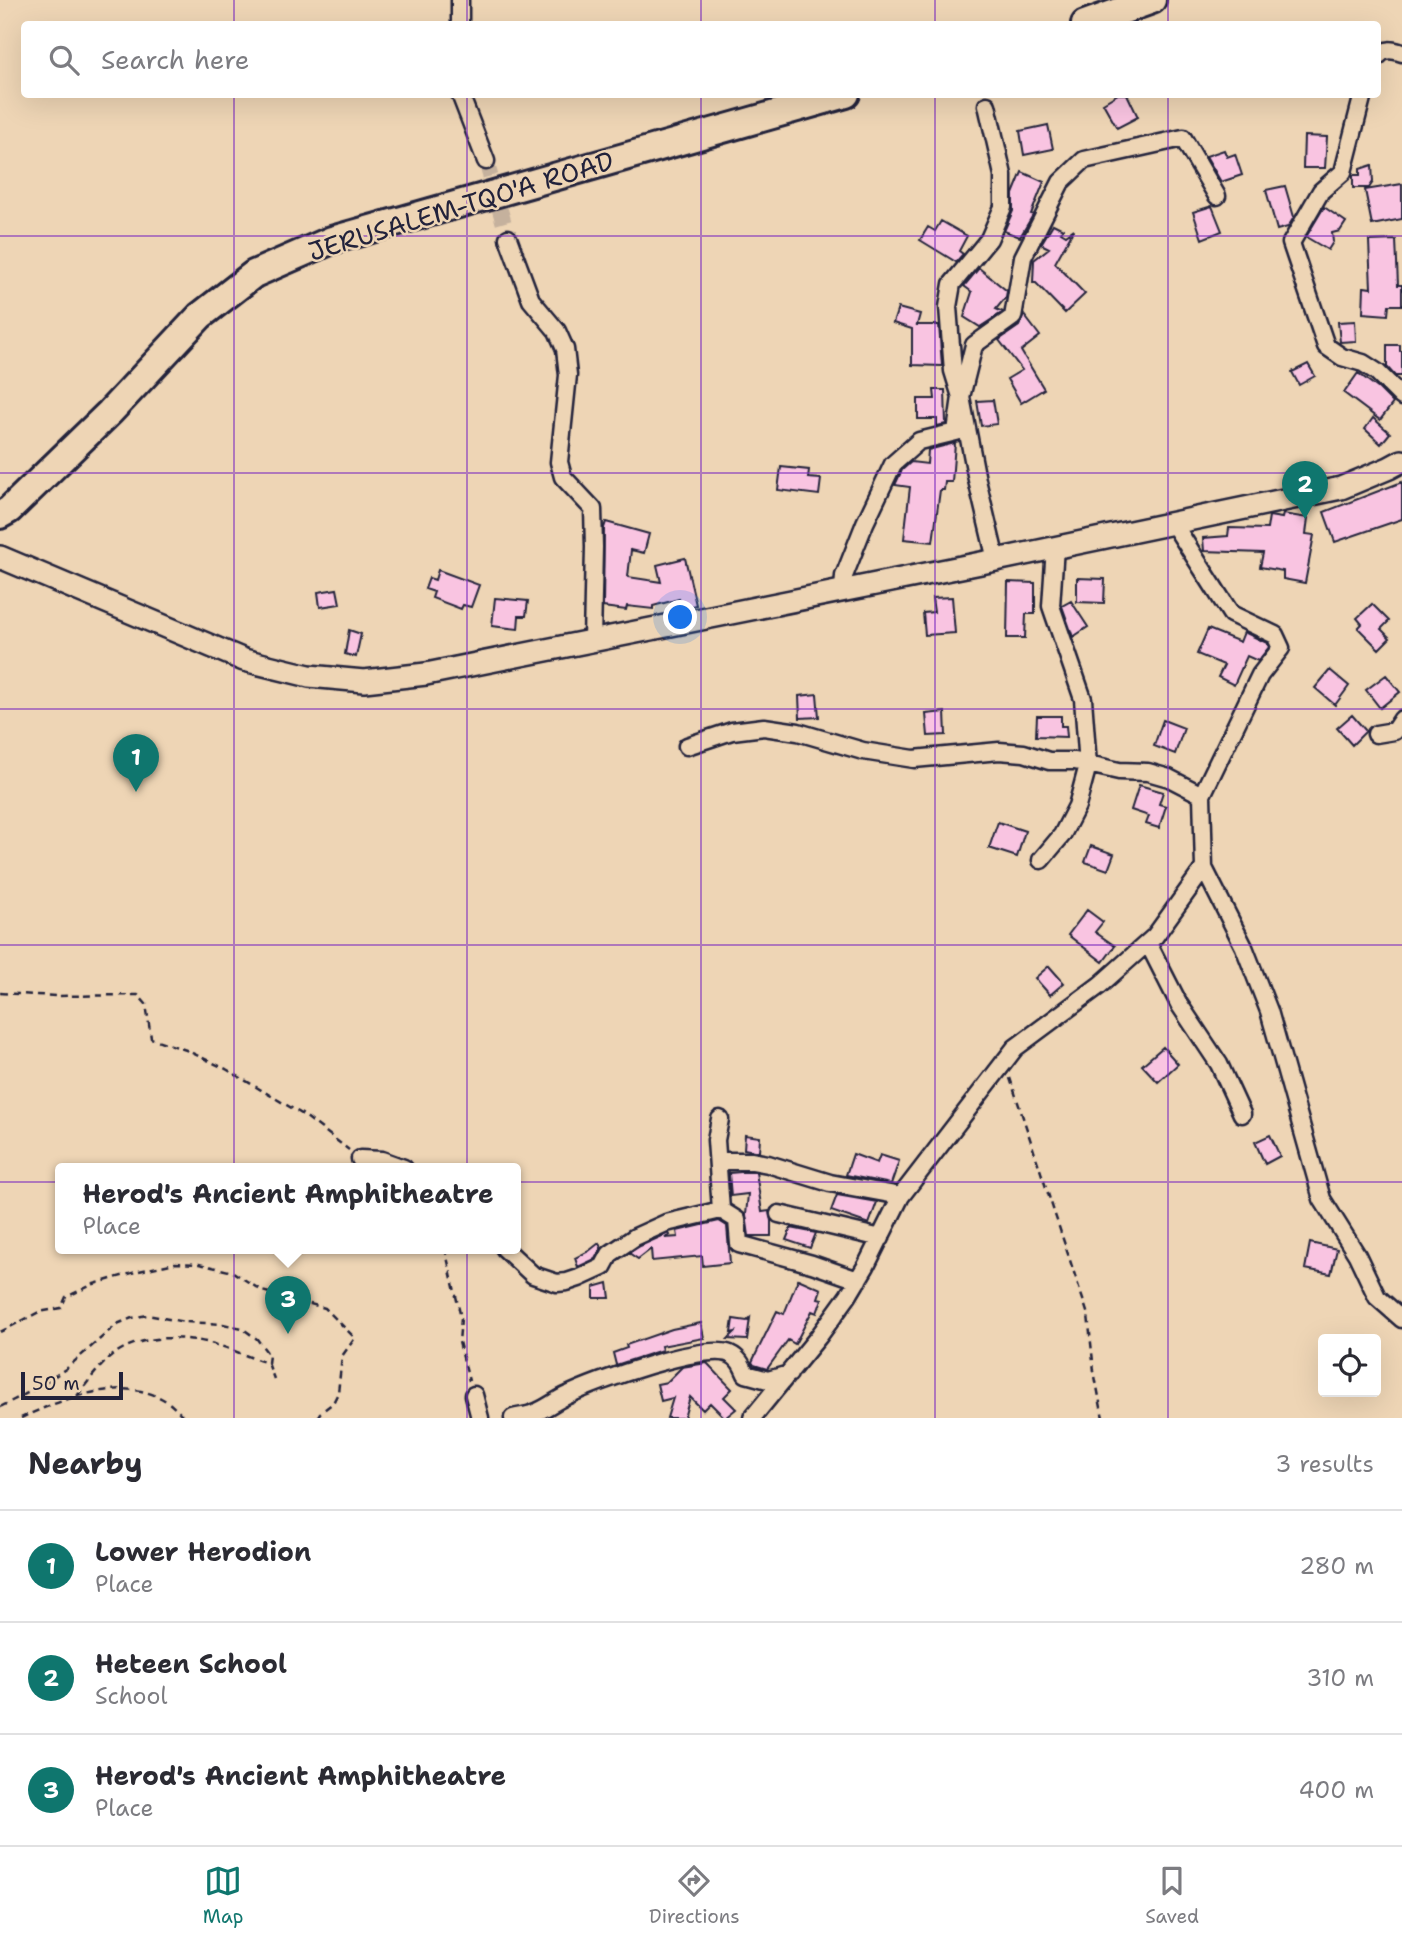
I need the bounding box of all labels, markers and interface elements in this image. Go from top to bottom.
search box [21,21,1381,98]
icon: search [45,41,83,79]
text: Search here [101,42,250,77]
street label: JERUSALEM-TQO'A ROAD [304,142,618,269]
pin: 2 [1282,461,1328,519]
your location [663,600,697,634]
pin: 1 [113,734,159,792]
popup [55,1163,521,1254]
text: Herod's Ancient Amphitheatre [82,1176,494,1211]
text: Place [82,1211,141,1241]
pin: 3 [265,1276,311,1334]
map controls [1318,1334,1381,1397]
button: locate [1318,1334,1381,1397]
scale bar [21,1369,122,1401]
text: 50 m [32,1371,80,1396]
text: Nearby [28,1443,143,1484]
text: 3 results [1275,1449,1374,1479]
text: Lower Herodion [95,1534,311,1569]
text: 1 [46,1551,56,1581]
text: 280 m [1299,1551,1374,1581]
text: Place [95,1569,154,1599]
text: Heteen School [95,1646,287,1681]
text: 2 [43,1663,59,1693]
text: 310 m [1306,1663,1374,1693]
text: School [95,1681,167,1711]
text: Herod's Ancient Amphitheatre [95,1758,506,1793]
text: 3 [43,1775,59,1805]
text: 400 m [1298,1775,1374,1805]
text: Place [95,1793,154,1823]
tab: Map [203,1862,243,1929]
tab: Directions [649,1862,740,1929]
tab: Saved [1145,1862,1199,1929]

